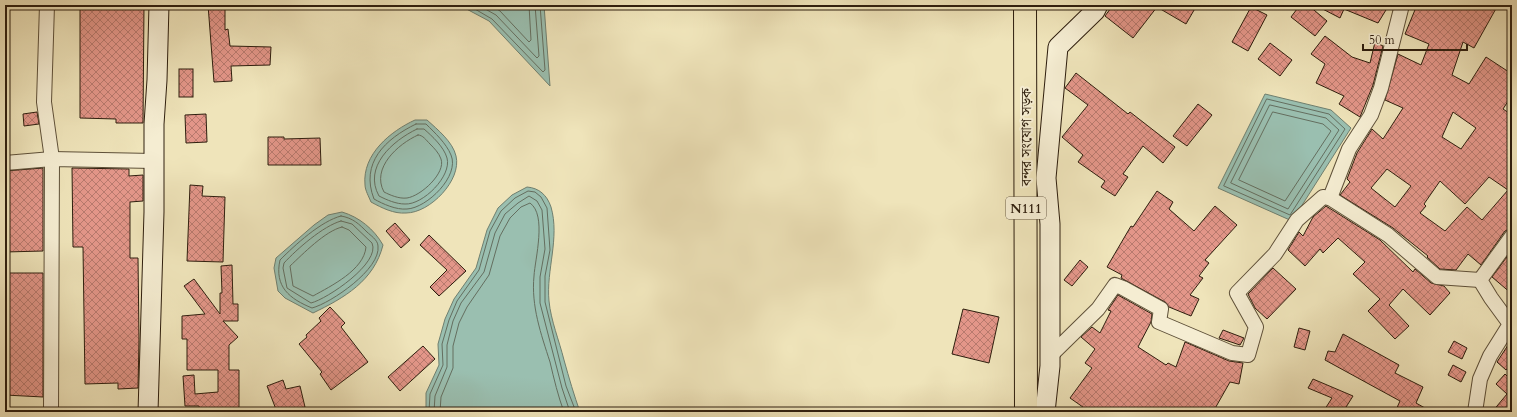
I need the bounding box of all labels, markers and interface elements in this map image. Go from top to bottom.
scale bar [1363,26,1467,52]
text: 50 m [1369,32,1396,48]
street label: বন্দর সংযোগ সড়ক [1017,87,1036,187]
road number: N111 [1006,197,1046,219]

